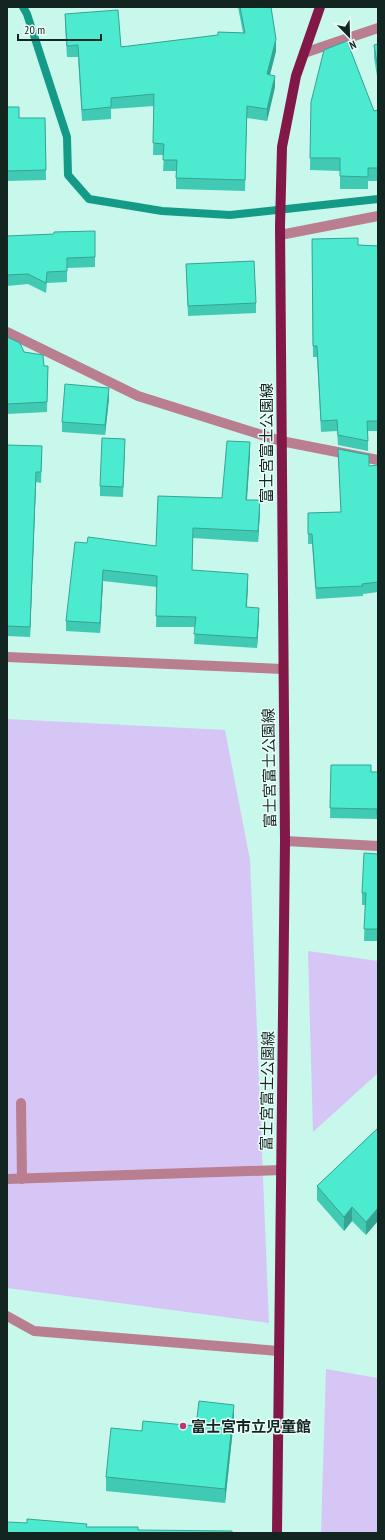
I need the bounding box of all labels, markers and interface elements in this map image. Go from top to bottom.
scale bar [18,16,101,42]
north arrow [329,16,369,56]
text: 20 m [24,22,45,37]
text: N [347,38,358,53]
street label: 富士宮富士公園線 [257,383,276,503]
street label: 富士宮富士公園線 [258,708,280,828]
street label: 富士宮富士公園線 [256,1031,278,1151]
place label: 富士宮市立児童館 [191,1417,311,1436]
marker: 富士宮市立児童館 [178,1421,188,1431]

